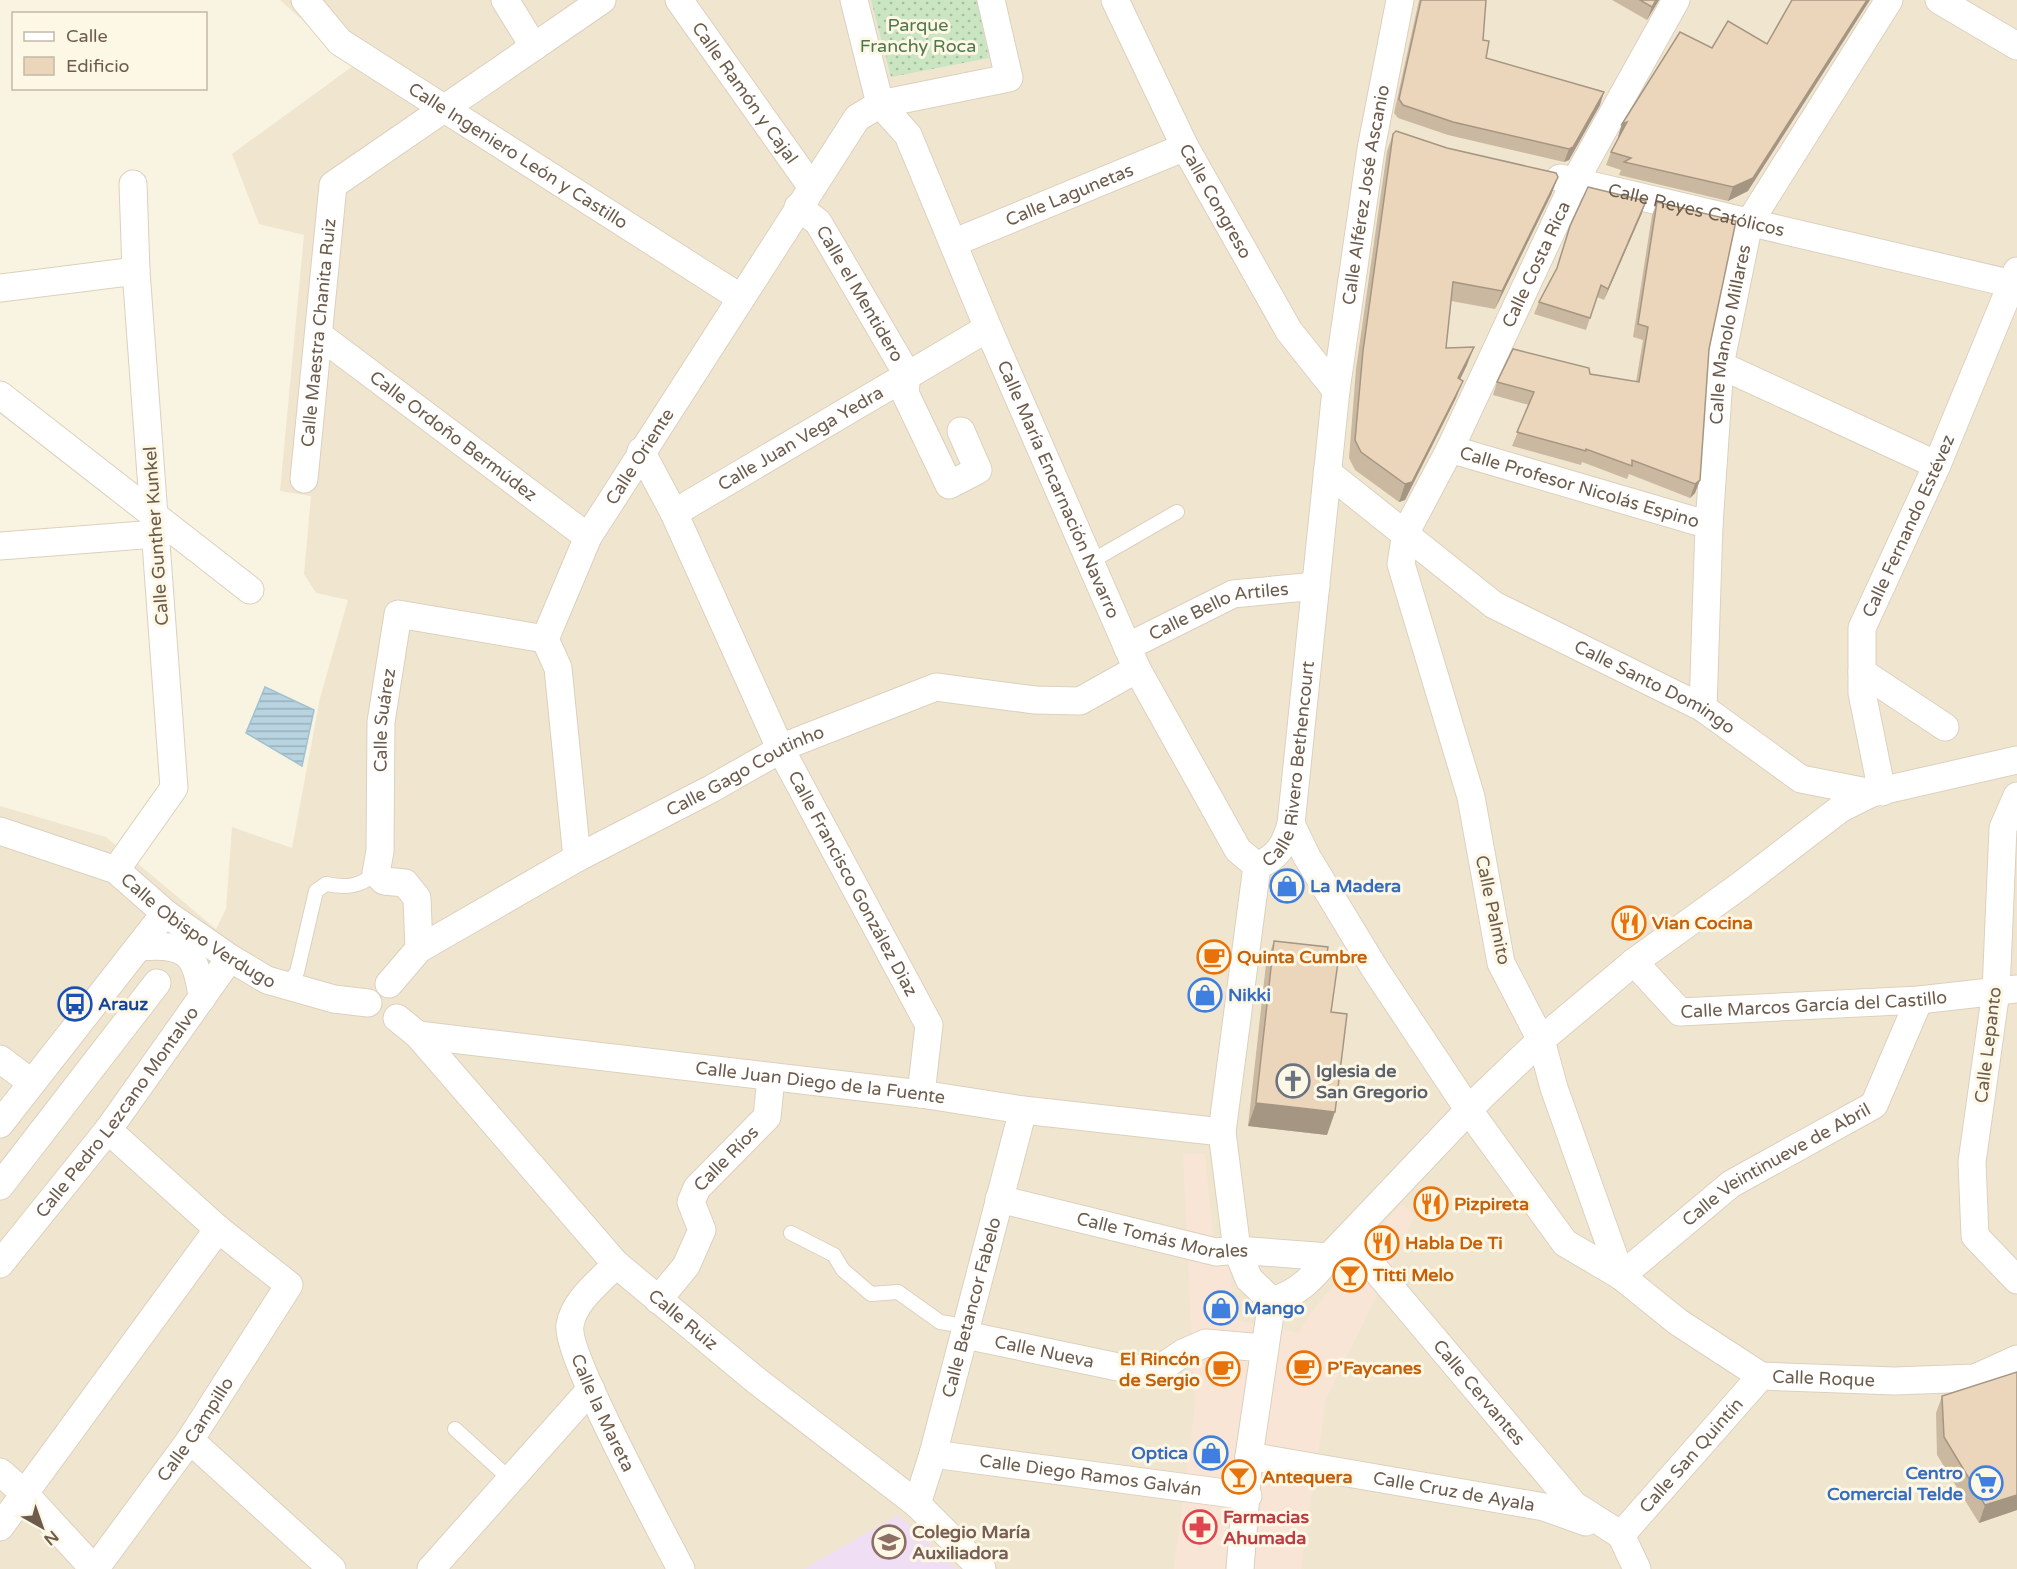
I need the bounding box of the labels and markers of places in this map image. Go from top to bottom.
shop icon: La Madera [1269,868,1305,904]
place label: La Madera [1310,875,1401,897]
restaurant icon: Vian Cocina [1611,905,1647,941]
place label: Vian Cocina [1652,912,1753,934]
cafe icon: Quinta Cumbre [1196,939,1232,975]
place label: Quinta Cumbre [1237,946,1367,968]
shop icon: Nikki [1187,977,1223,1013]
place label: Nikki [1228,984,1271,1006]
bus stop icon: Arauz [57,986,93,1022]
place label: Arauz [98,993,148,1015]
place label: Iglesia de San Gregorio [1316,1060,1428,1103]
church icon: Iglesia de San Gregorio [1275,1063,1311,1099]
restaurant icon: Pizpireta [1413,1186,1449,1222]
place label: Pizpireta [1454,1193,1529,1215]
restaurant icon: Habla De Ti [1364,1225,1400,1261]
place label: Habla De Ti [1405,1232,1503,1254]
bar icon: Titti Melo [1332,1257,1368,1293]
place label: Titti Melo [1372,1264,1454,1286]
shop icon: Mango [1203,1290,1239,1326]
place label: Mango [1244,1297,1305,1319]
place label: El Rincón de Sergio [1119,1348,1200,1391]
cafe icon: P'Faycanes [1286,1350,1322,1386]
cafe icon: El Rincón de Sergio [1205,1351,1241,1387]
place label: P'Faycanes [1327,1357,1422,1379]
shop icon: Optica [1193,1435,1229,1471]
place label: Optica [1131,1442,1188,1464]
bar icon: Antequera [1221,1459,1257,1495]
place label: Centro Comercial Telde [1827,1462,1963,1505]
supermarket icon: Centro Comercial Telde [1968,1465,2004,1501]
place label: Antequera [1262,1466,1353,1488]
place label: Farmacias Ahumada [1223,1506,1309,1549]
pharmacy icon: Farmacias Ahumada [1182,1509,1218,1545]
place label: Colegio María Auxiliadora [912,1521,1030,1564]
school or university icon: Colegio María Auxiliadora [871,1524,907,1560]

